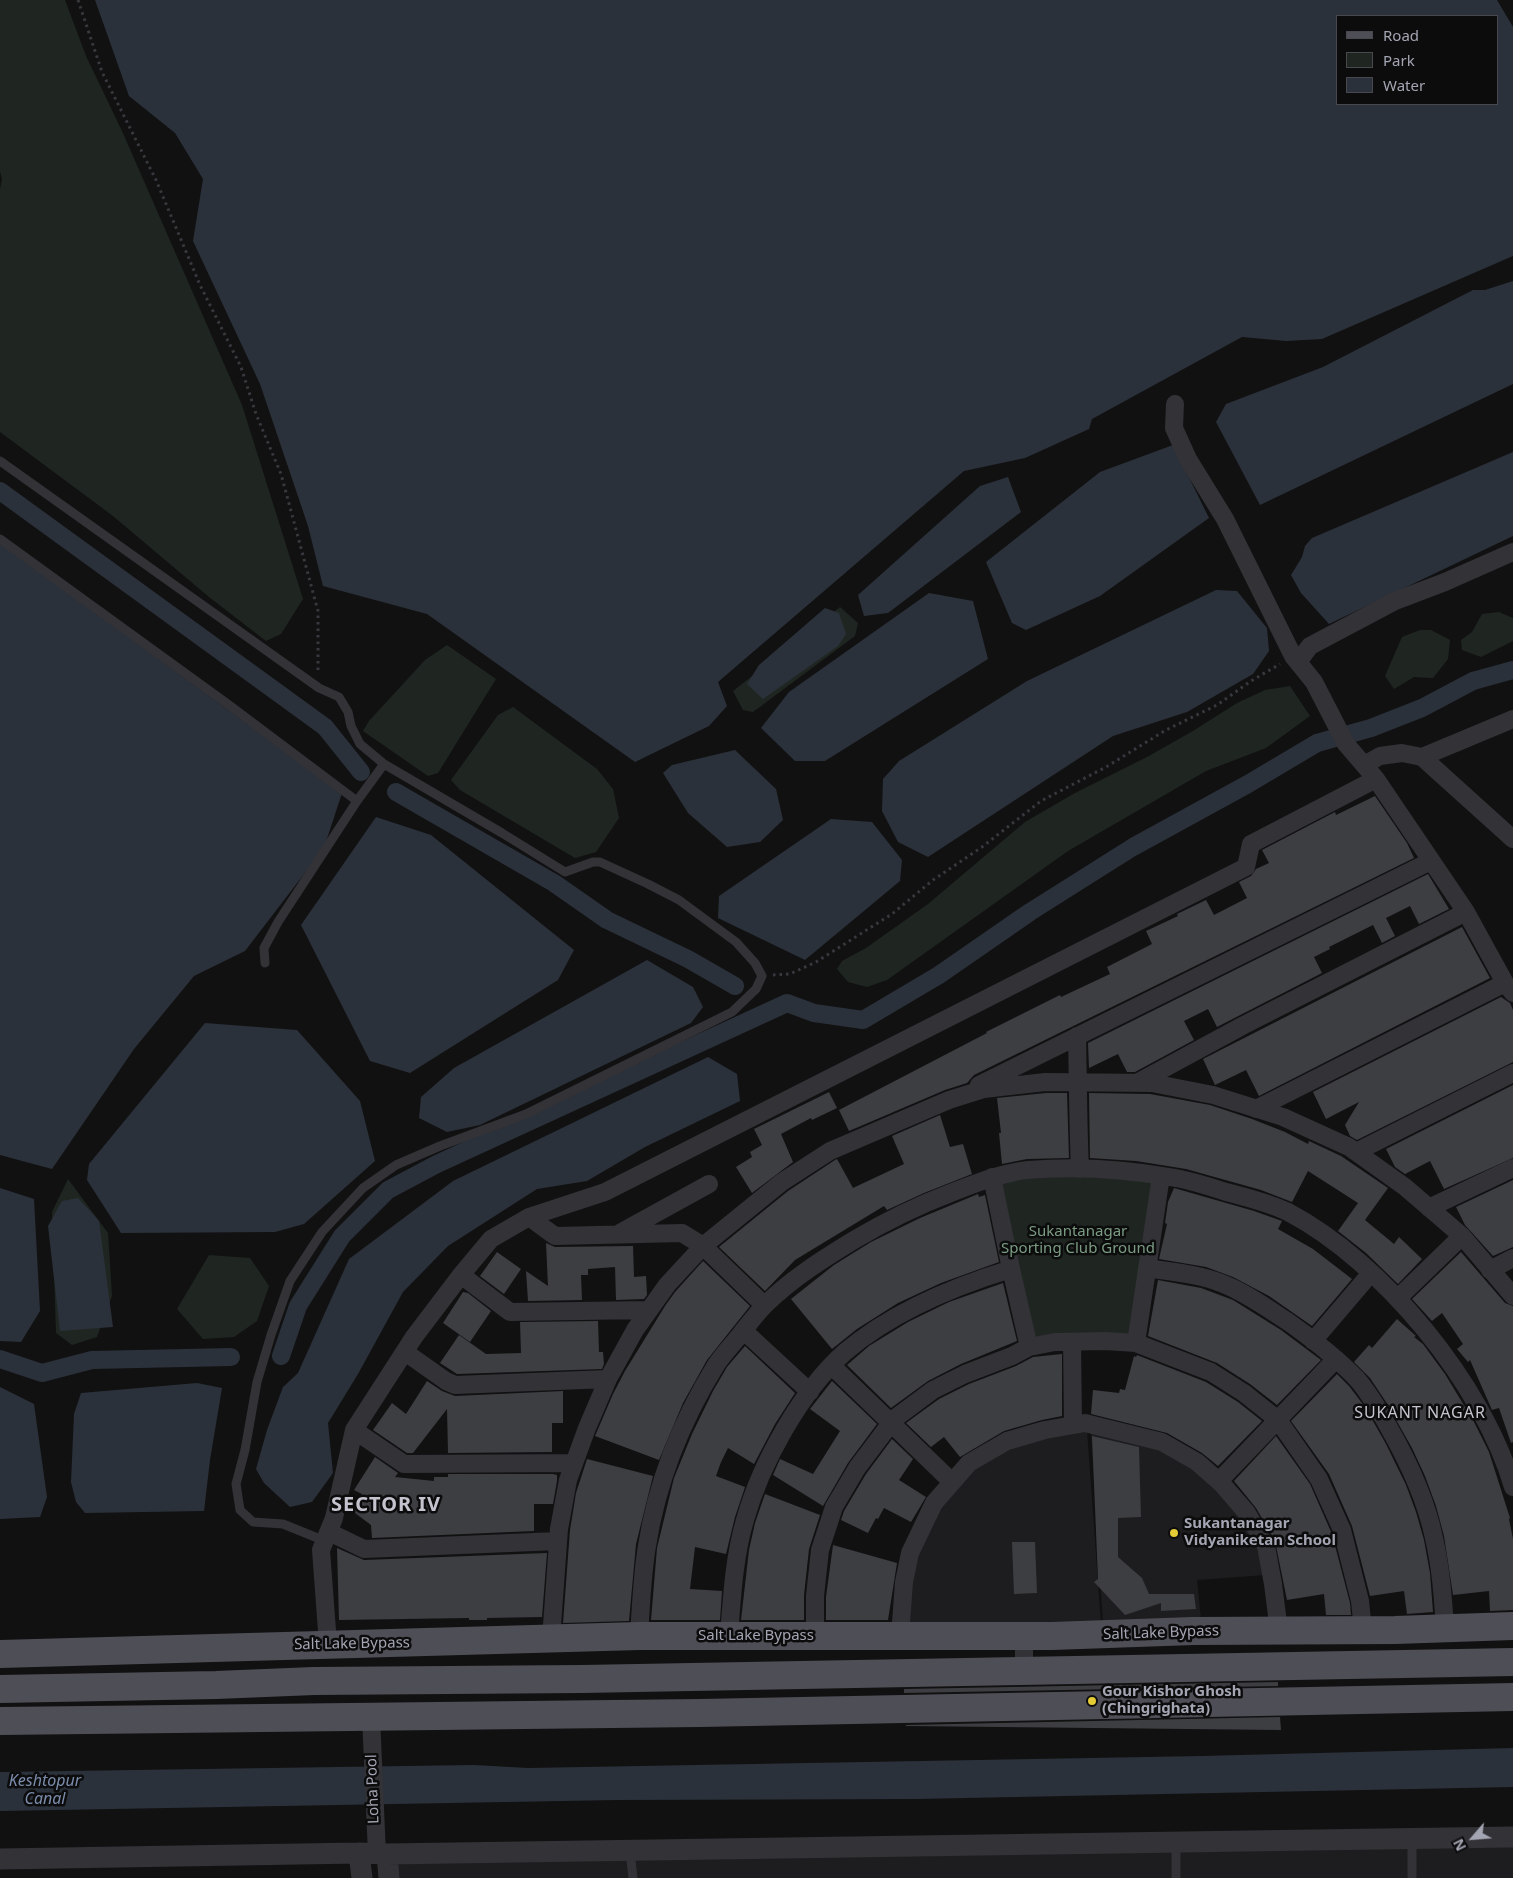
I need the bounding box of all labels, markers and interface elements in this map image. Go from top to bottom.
legend [1336,15,1498,105]
text: Road [1383,25,1419,45]
text: Park [1383,50,1415,70]
text: Water [1383,75,1425,95]
park label: Sukantanagar Sporting Club Ground [1001,1223,1155,1258]
district label: SUKANT NAGAR [1353,1403,1487,1423]
district label: SECTOR IV [330,1493,442,1517]
place label: Sukantanagar Vidyaniketan School [1184,1515,1336,1550]
marker: Sukantanagar Vidyaniketan School [1168,1527,1180,1539]
street label: Salt Lake Bypass [1103,1622,1219,1644]
street label: Salt Lake Bypass [698,1627,814,1645]
street label: Salt Lake Bypass [294,1634,410,1654]
place label: Gour Kishor Ghosh (Chingrighata) [1102,1683,1242,1718]
marker: Gour Kishor Ghosh (Chingrighata) [1086,1695,1098,1707]
street label: Loha Pool [363,1754,383,1824]
water label: Keshtopur Canal [9,1771,81,1809]
north arrow [1448,1813,1498,1863]
text: N [1448,1836,1470,1854]

